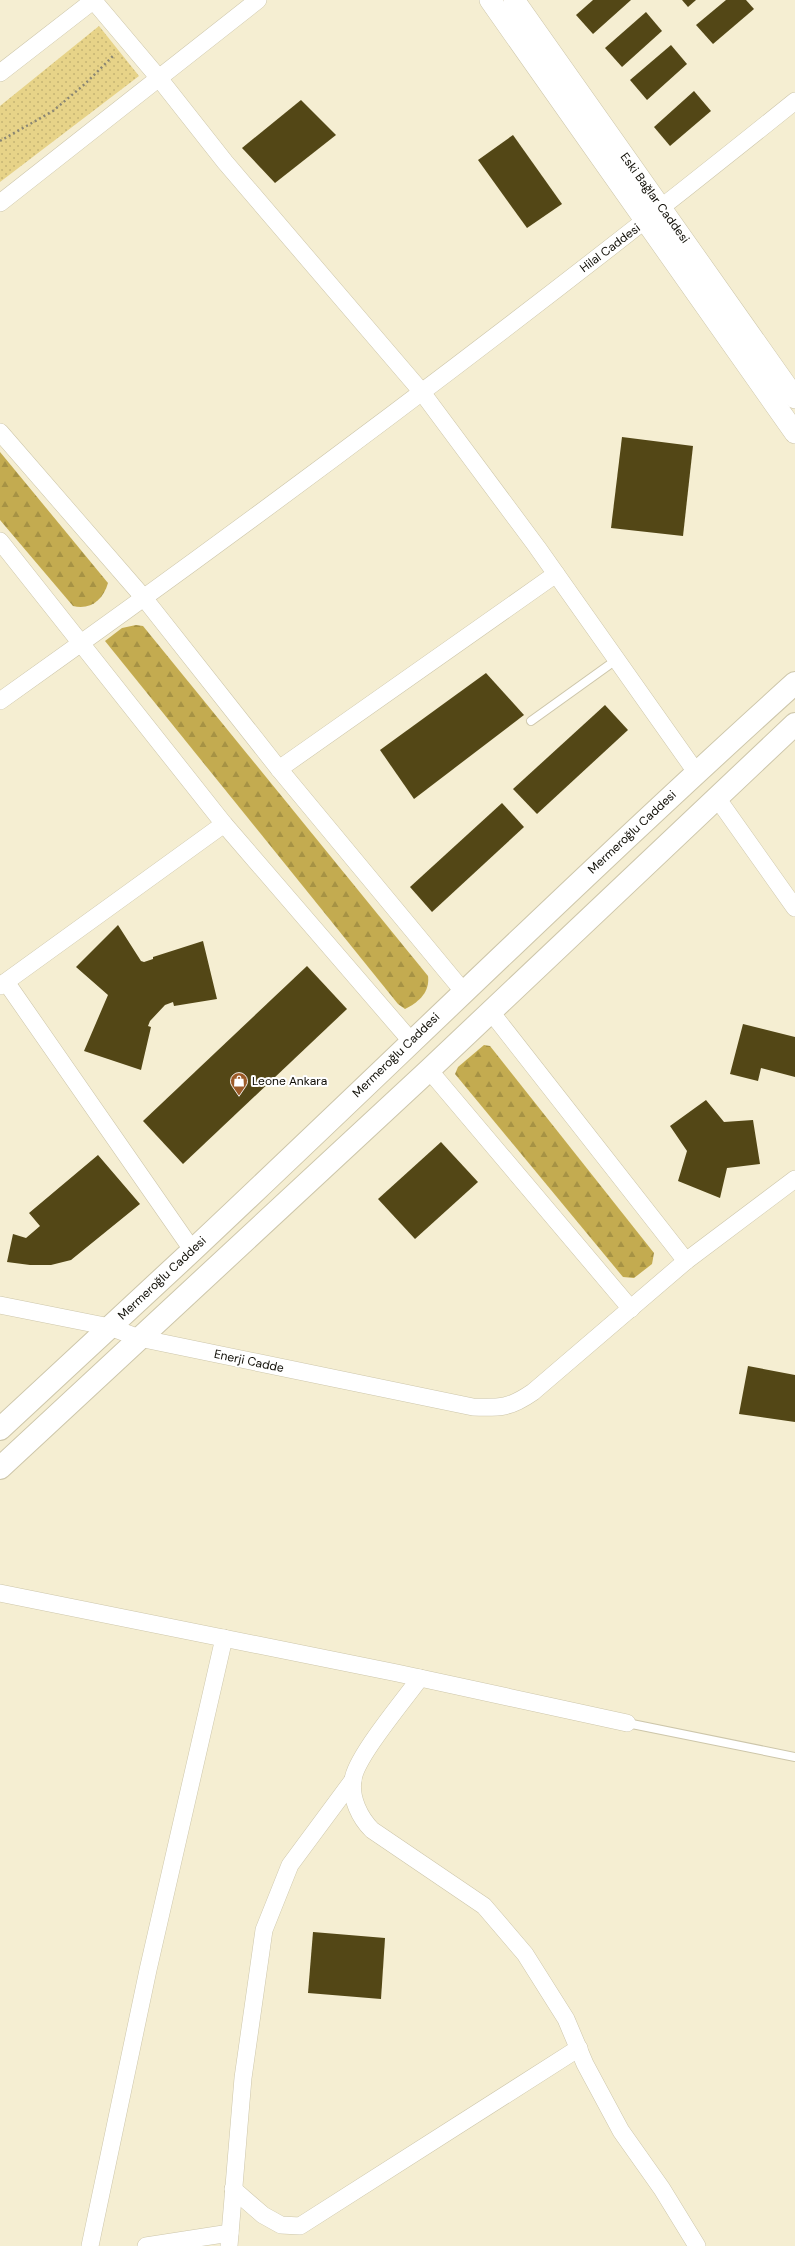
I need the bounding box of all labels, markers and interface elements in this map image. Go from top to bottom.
street label: Eski Bağlar Caddesi [617,150,693,247]
street label: Hilal Caddesi [576,220,644,276]
street label: Mermeroğlu Caddesi [584,787,680,877]
street label: Mermeroğlu Caddesi [349,1009,443,1101]
shop icon: Leone Ankara [229,1071,249,1096]
place label: Leone Ankara [252,1073,327,1089]
street label: Mermeroğlu Caddesi [114,1233,210,1323]
street label: Enerji Cadde [213,1346,286,1376]

